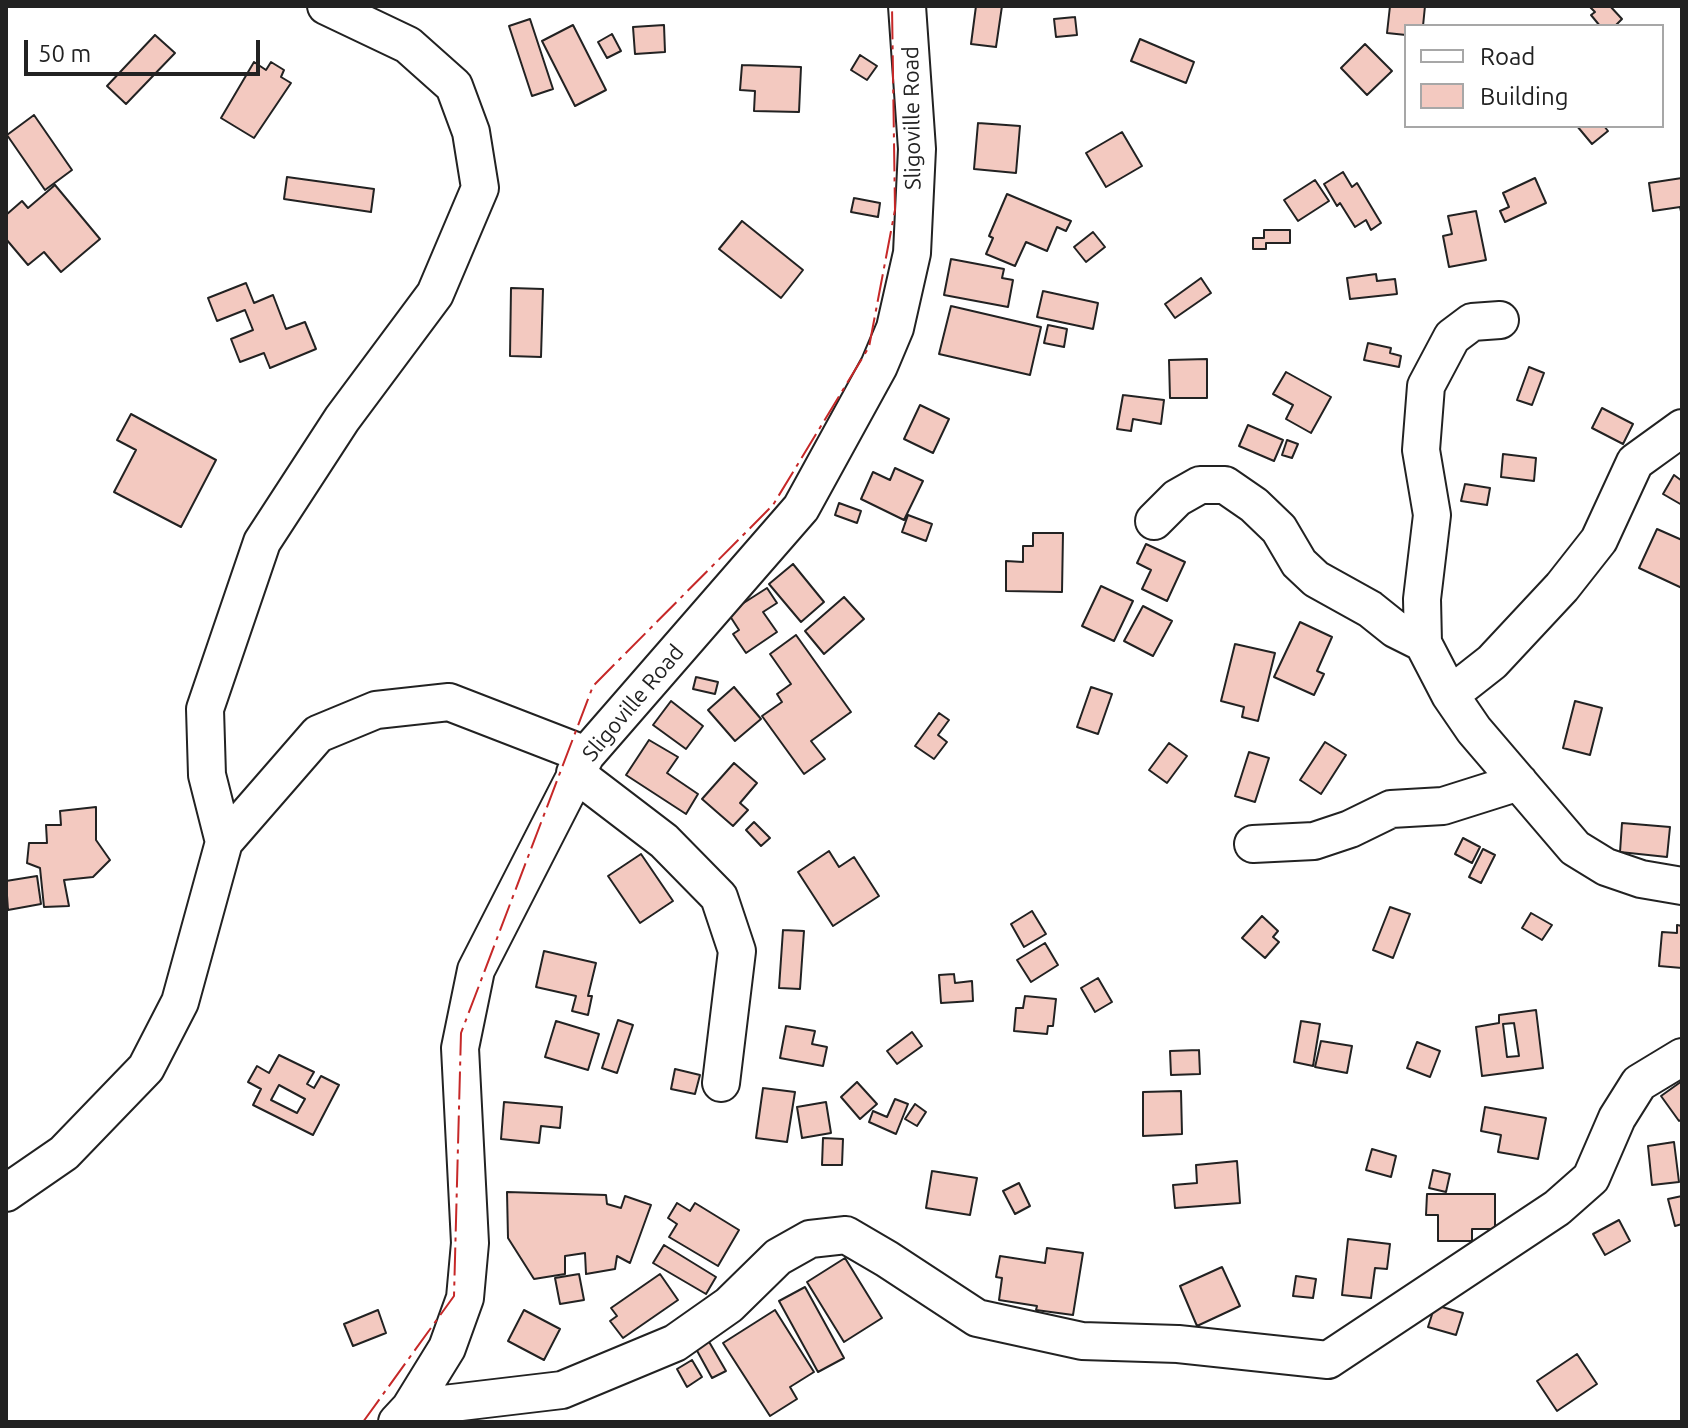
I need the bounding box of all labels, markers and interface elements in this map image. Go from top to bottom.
scale bar [28,24,264,74]
legend [1404,24,1664,128]
text: 50 m [38,40,91,67]
text: Road [1480,43,1535,70]
street label: Sligoville Road [898,46,926,190]
text: Building [1480,83,1568,110]
street label: Sligoville Road [577,640,689,766]

